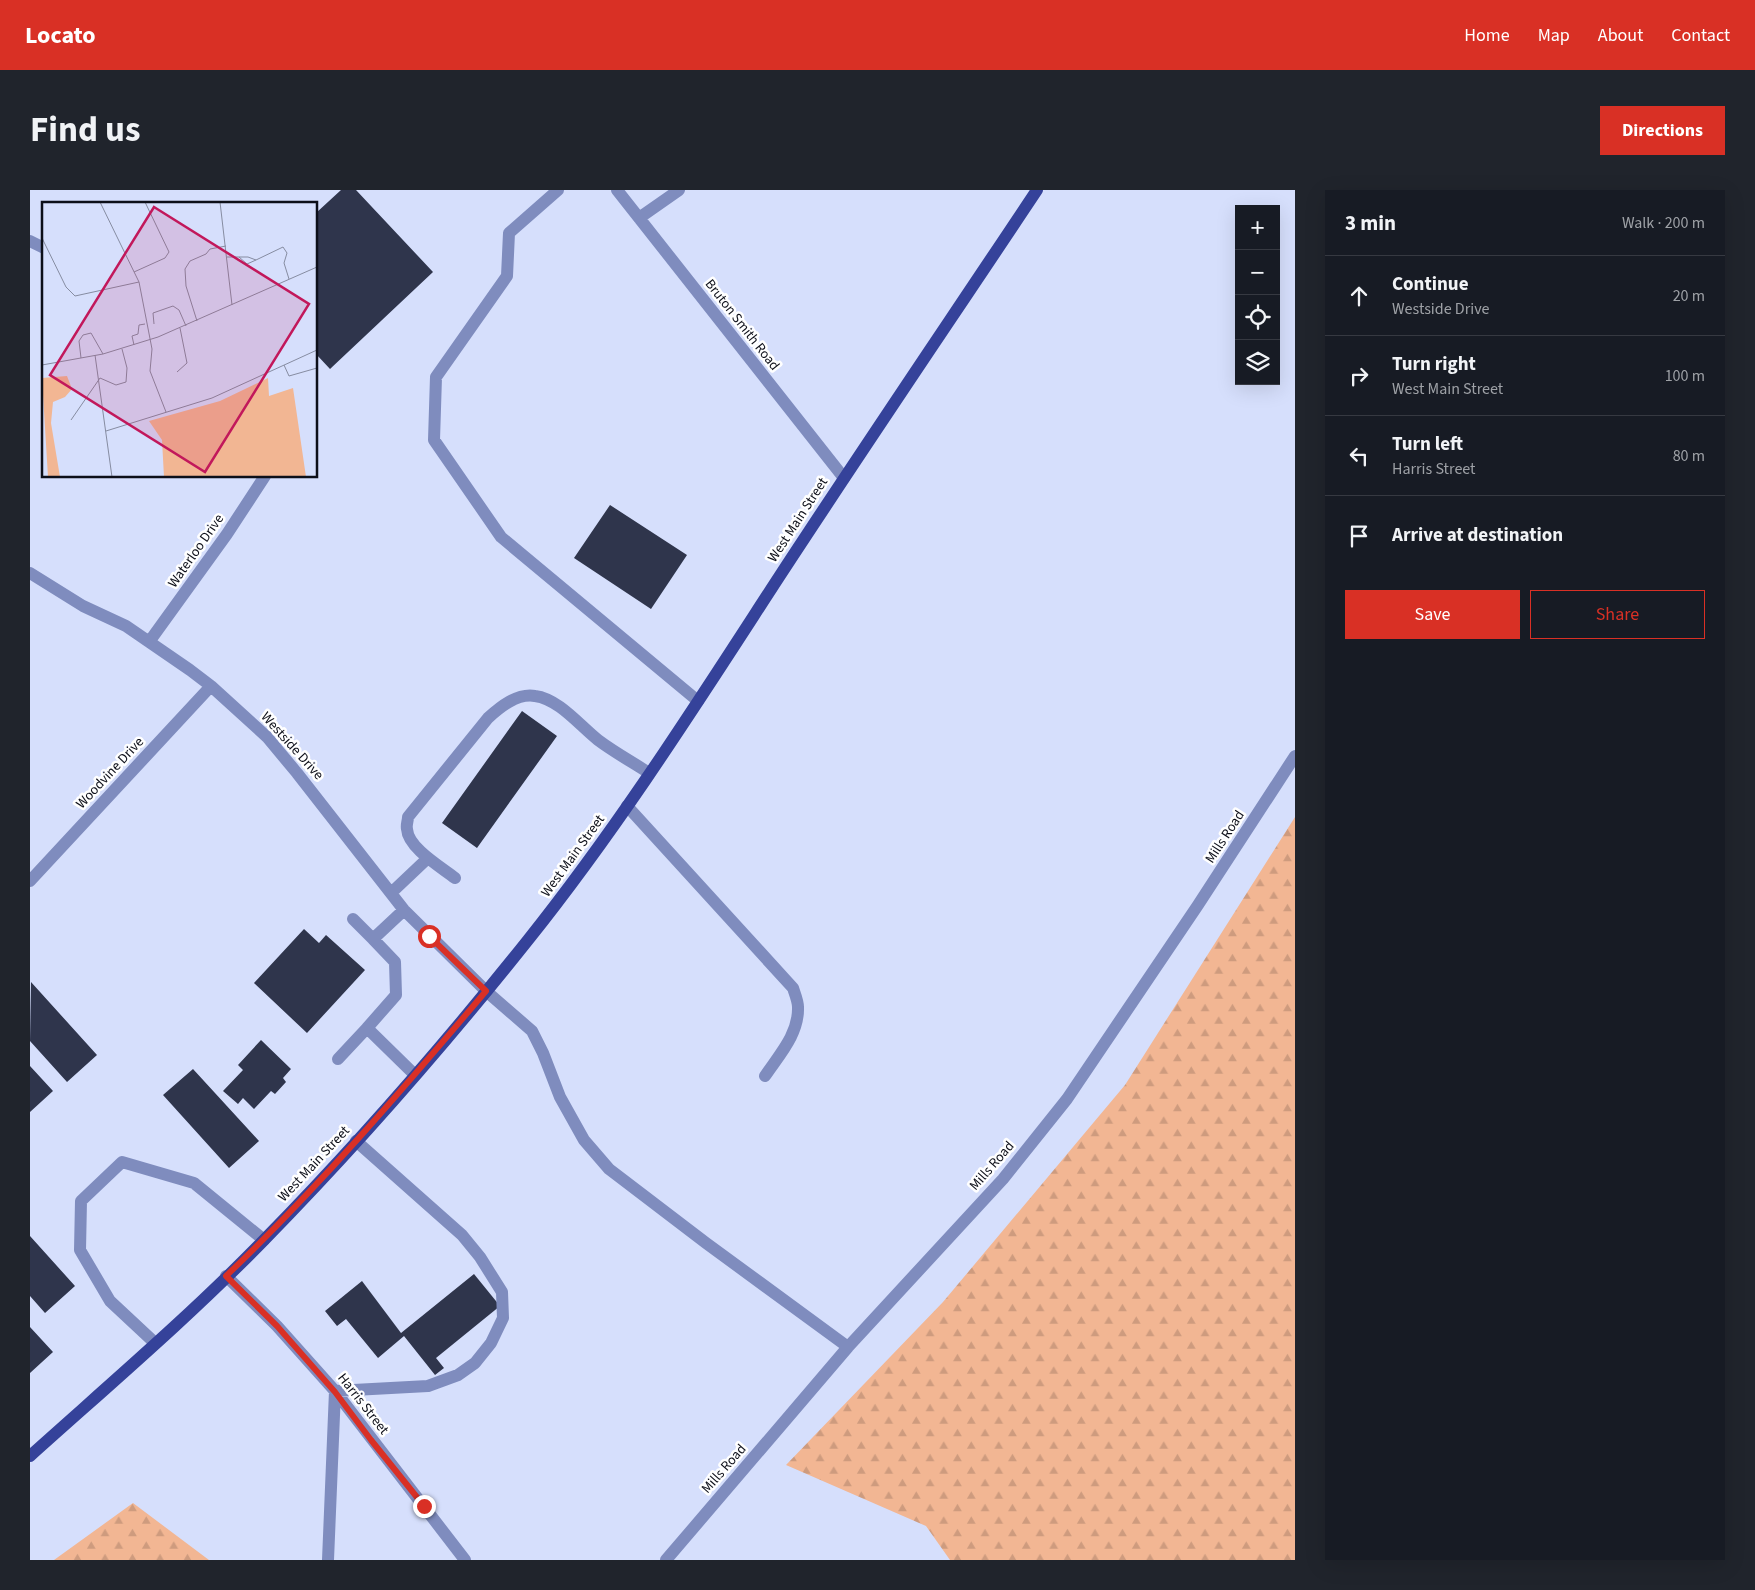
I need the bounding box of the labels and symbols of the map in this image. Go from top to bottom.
inset map [42,202,318,478]
street label: Bruton Smith Road [700,275,784,375]
street label: West Main Street [763,474,833,566]
street label: Waterloo Drive [163,510,229,592]
street label: Westside Drive [256,708,328,784]
street label: Woodvine Drive [71,733,149,813]
street label: Mills Road [1200,807,1250,867]
street label: West Main Street [536,811,610,901]
route start [418,925,441,948]
street label: West Main Street [274,1121,355,1206]
street label: Mills Road [965,1137,1019,1195]
street label: Harris Street [333,1369,394,1439]
street label: Mills Road [697,1440,751,1498]
route end [413,1495,436,1518]

